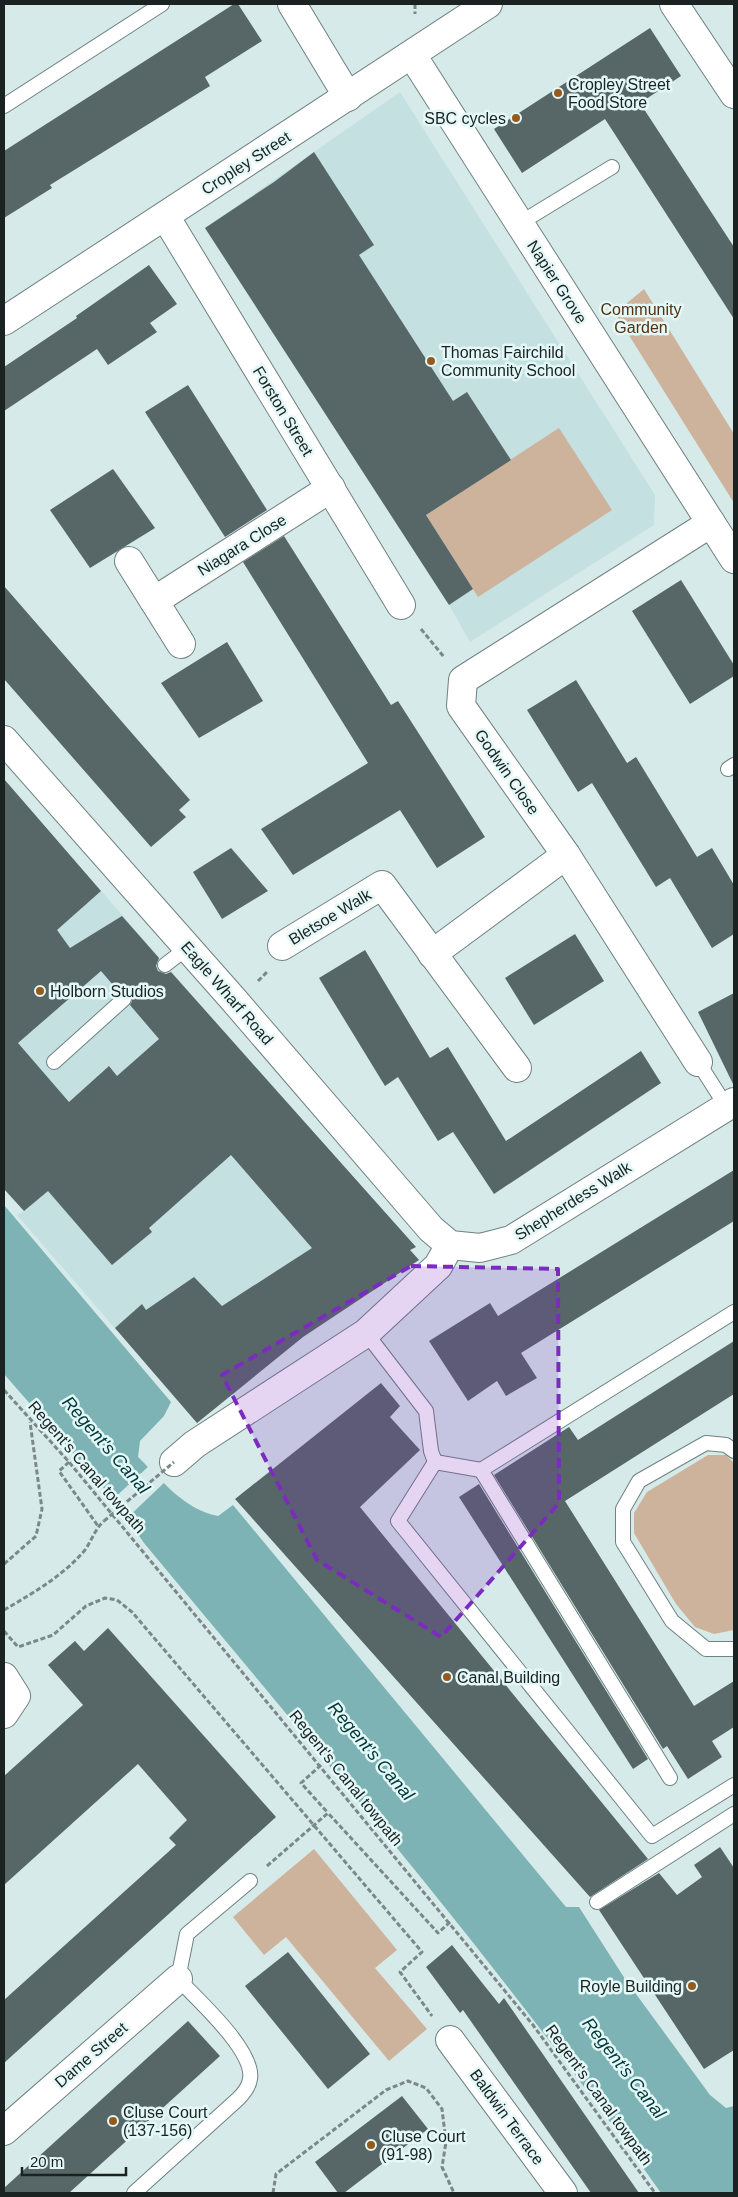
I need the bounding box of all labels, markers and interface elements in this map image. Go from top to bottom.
place label: Cropley Street Food Store [568,76,671,111]
marker: Cropley Street Food Store [552,87,564,99]
place label: SBC cycles [424,110,506,127]
marker: SBC cycles [510,112,522,124]
street label: Cropley Street [198,128,294,198]
street label: Napier Grove [524,237,590,327]
park label: Community Garden [601,301,681,336]
place label: Thomas Fairchild Community School [441,344,575,379]
marker: Thomas Fairchild Community School [425,355,437,367]
street label: Forston Street [250,363,317,459]
street label: Niagara Close [195,511,290,579]
street label: Godwin Close [471,726,543,818]
street label: Bletsoe Walk [286,885,375,948]
street label: Eagle Wharf Road [178,938,276,1048]
place label: Holborn Studios [50,983,164,1000]
marker: Holborn Studios [34,985,46,997]
street label: Shepherdess Walk [512,1158,635,1244]
water label: Regent's Canal [58,1392,154,1499]
street label: Regent's Canal towpath [25,1398,149,1536]
place label: Canal Building [457,1669,560,1686]
marker: Canal Building [441,1671,453,1683]
water label: Regent's Canal [324,1698,419,1805]
street label: Regent's Canal towpath [286,1707,406,1849]
place label: Royle Building [580,1978,682,1995]
marker: Royle Building [686,1980,698,1992]
water label: Regent's Canal [578,2014,670,2123]
street label: Dame Street [52,2019,131,2091]
street label: Regent's Canal towpath [542,2021,656,2169]
street label: Baldwin Terrace [467,2066,547,2168]
place label: Cluse Court (137-156) [123,2104,208,2139]
marker: Cluse Court (137-156) [107,2115,119,2127]
place label: Cluse Court (91-98) [381,2128,466,2163]
marker: Cluse Court (91-98) [365,2139,377,2151]
scale bar [22,2144,126,2176]
text: 20 m [30,2153,63,2170]

